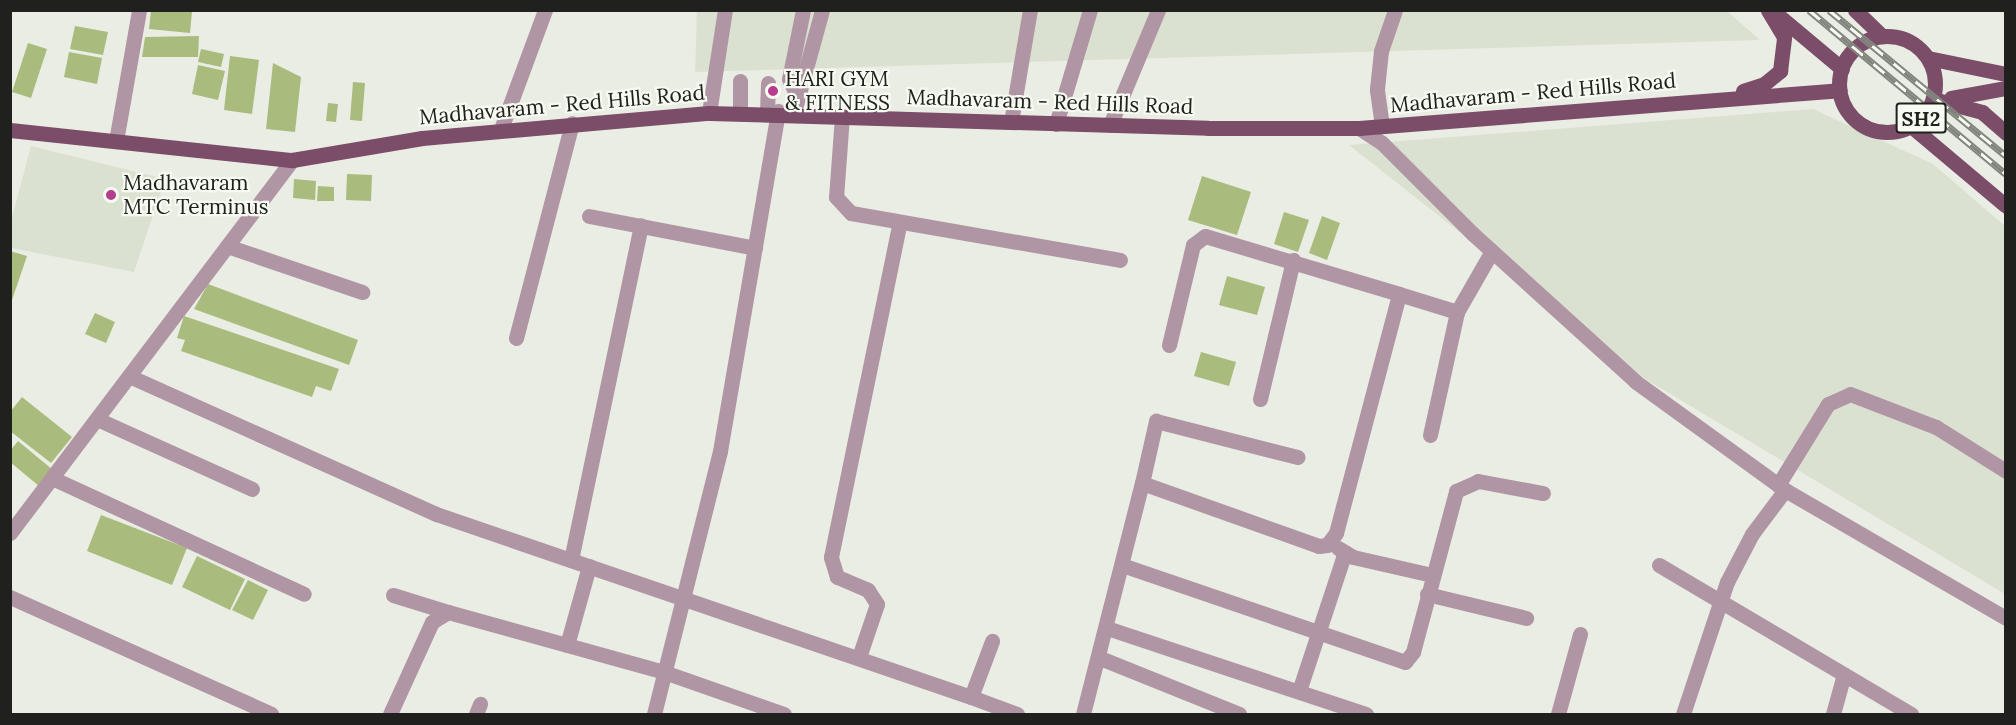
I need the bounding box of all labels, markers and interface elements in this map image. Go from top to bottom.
place label: HARI GYM & FITNESS [785,66,890,116]
street label: Madhavaram - Red Hills Road [1389,68,1677,118]
street label: Madhavaram - Red Hills Road [418,80,706,130]
marker: HARI GYM & FITNESS [766,84,780,98]
street label: Madhavaram - Red Hills Road [906,84,1194,120]
road number: SH2 [1896,101,1946,135]
place label: Madhavaram MTC Terminus [123,170,268,220]
marker: Madhavaram MTC Terminus [104,188,118,202]

